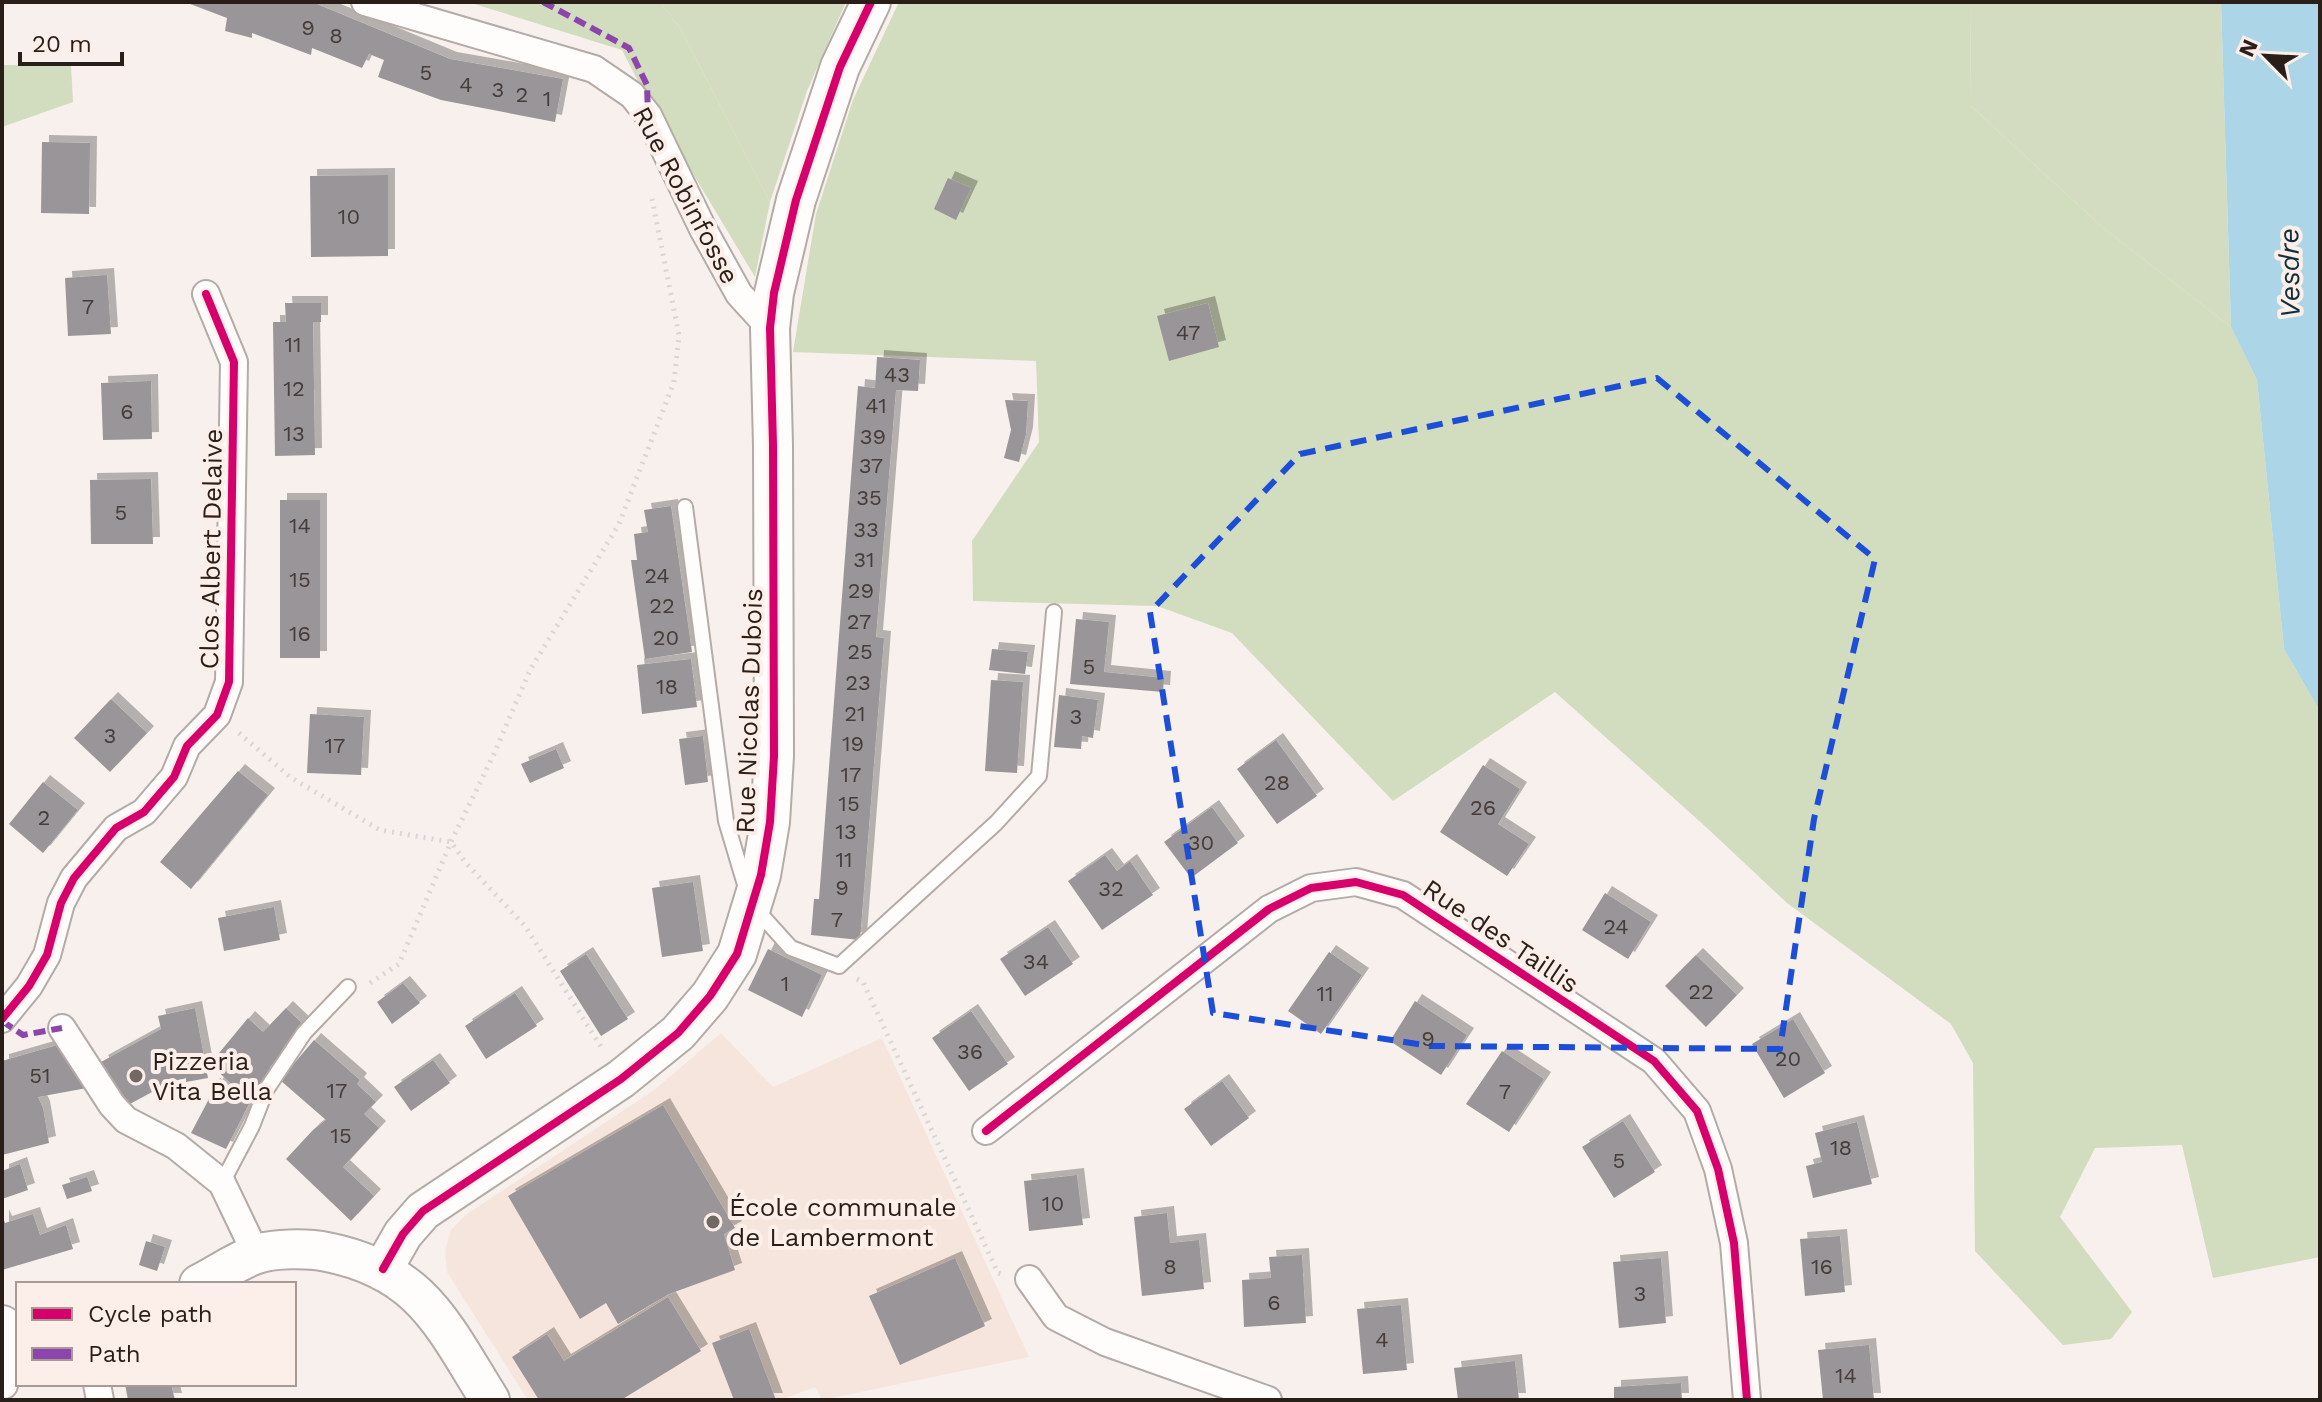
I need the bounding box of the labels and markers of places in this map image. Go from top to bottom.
place label: Pizzeria Vita Bella [152,1046,273,1106]
marker: Pizzeria Vita Bella [127,1067,145,1085]
place label: École communale de Lambermont [729,1192,957,1252]
marker: École communale de Lambermont [704,1213,722,1231]

